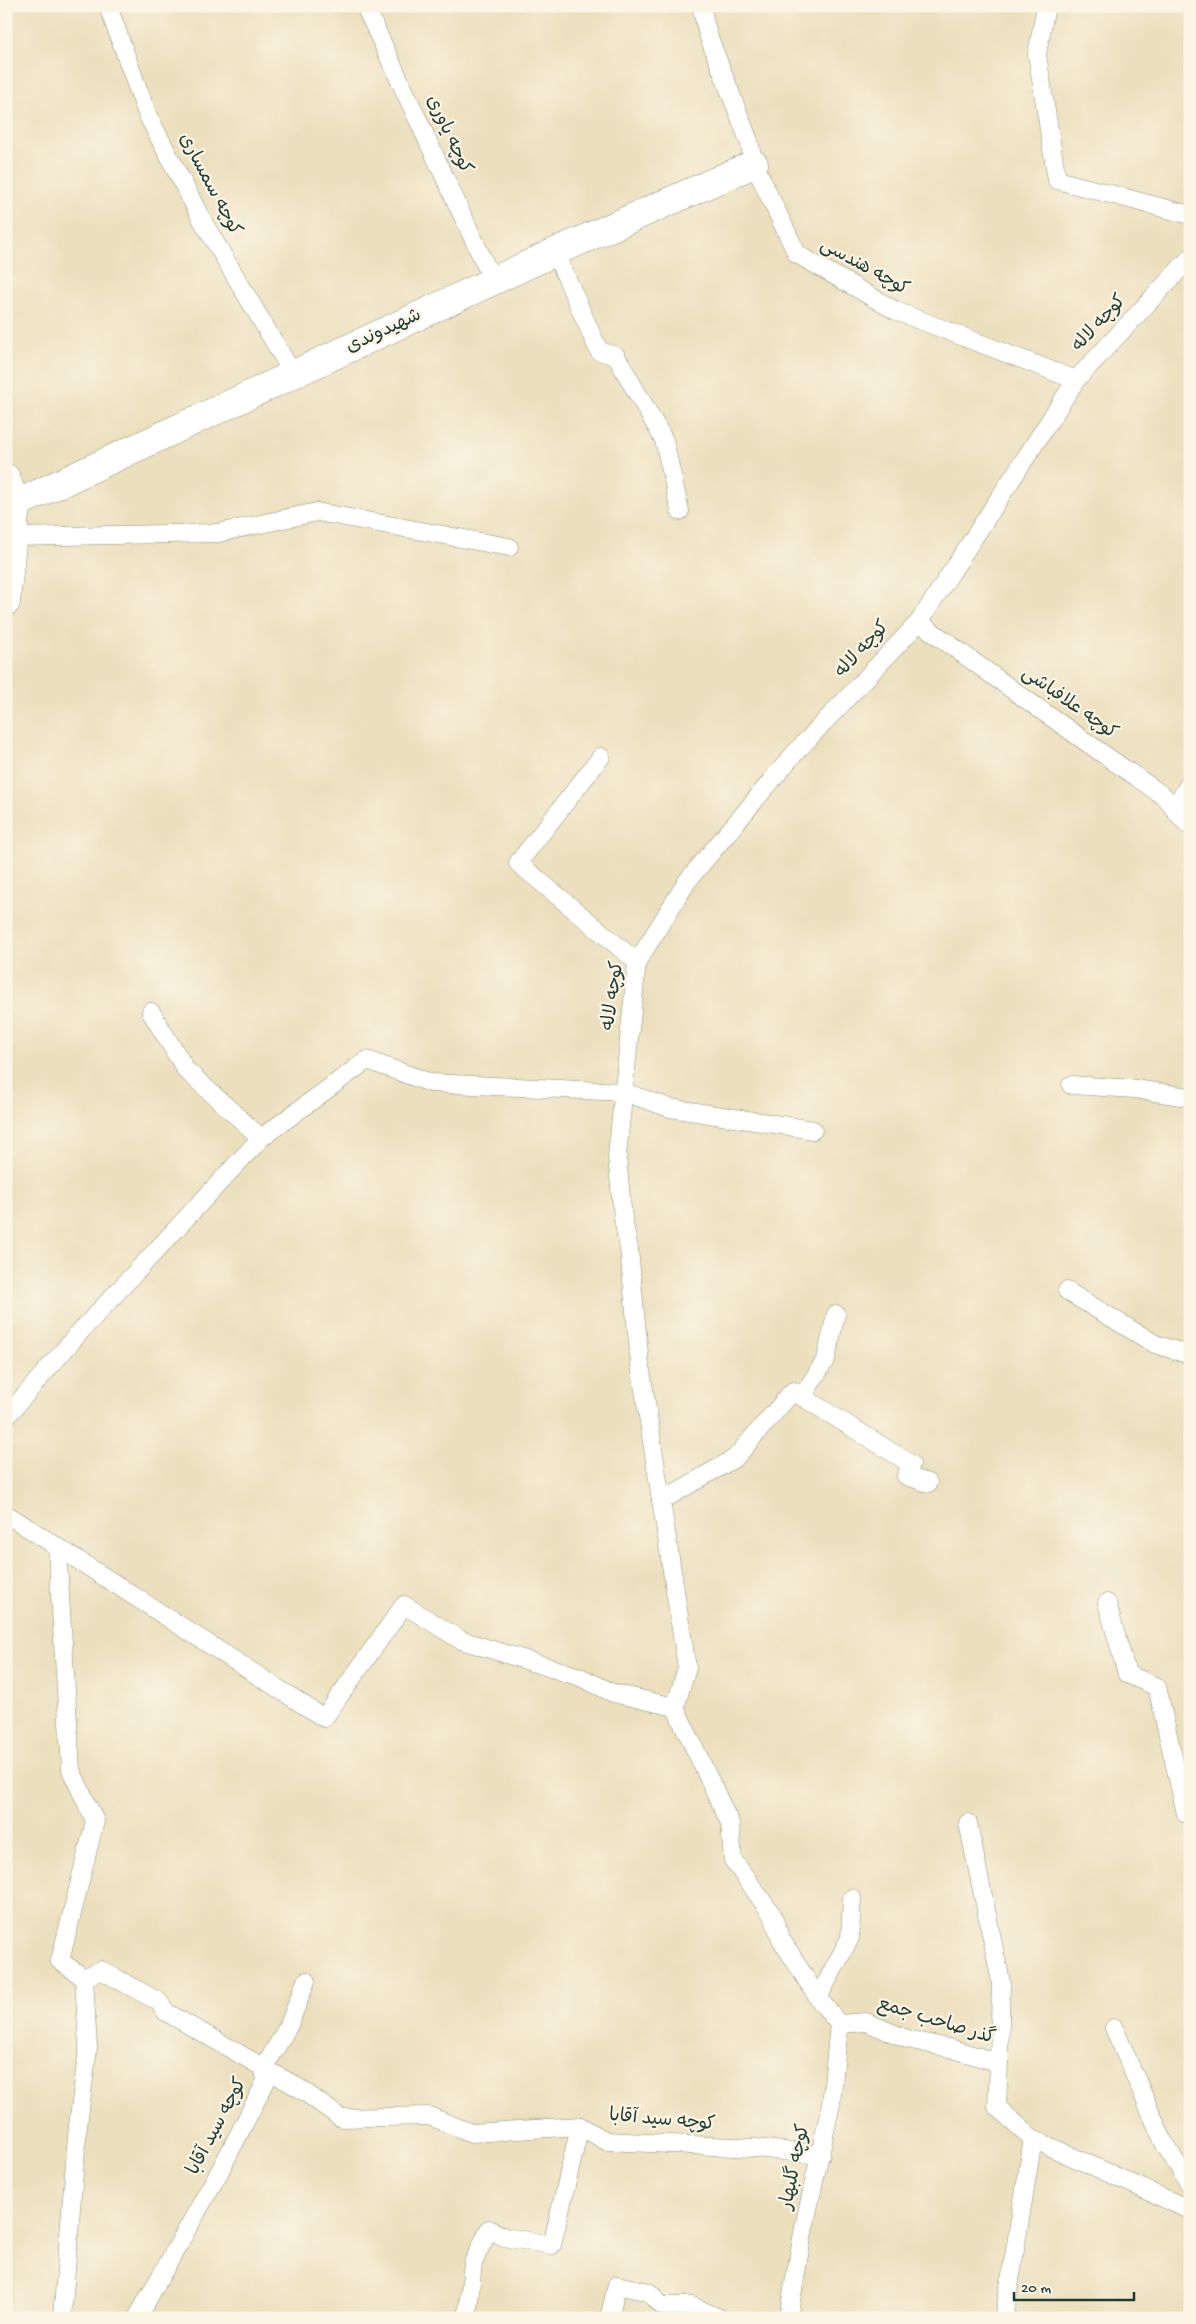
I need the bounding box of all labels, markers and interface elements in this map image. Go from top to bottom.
street label: کوچه یاوری [420,92,476,178]
street label: کوچه سمساری [172,130,246,240]
street label: کوچه هندسی [815,234,913,302]
street label: کوچه لاله [1068,291,1132,357]
street label: شهیدوندی [343,305,425,359]
street label: کوچه لاله [831,617,895,683]
street label: کوچه علافباشی [1017,662,1121,746]
street label: کوچه لاله [598,960,630,1032]
street label: گذر صاحب جمع [874,1991,998,2051]
street label: کوچه سید آقابا [181,2073,253,2180]
street label: کوچه سید آقابا [608,2103,716,2137]
street label: کوچه گلبهار [773,2122,816,2214]
scale bar [1014,2269,1134,2301]
text: 20 m [1021,2280,1051,2298]

